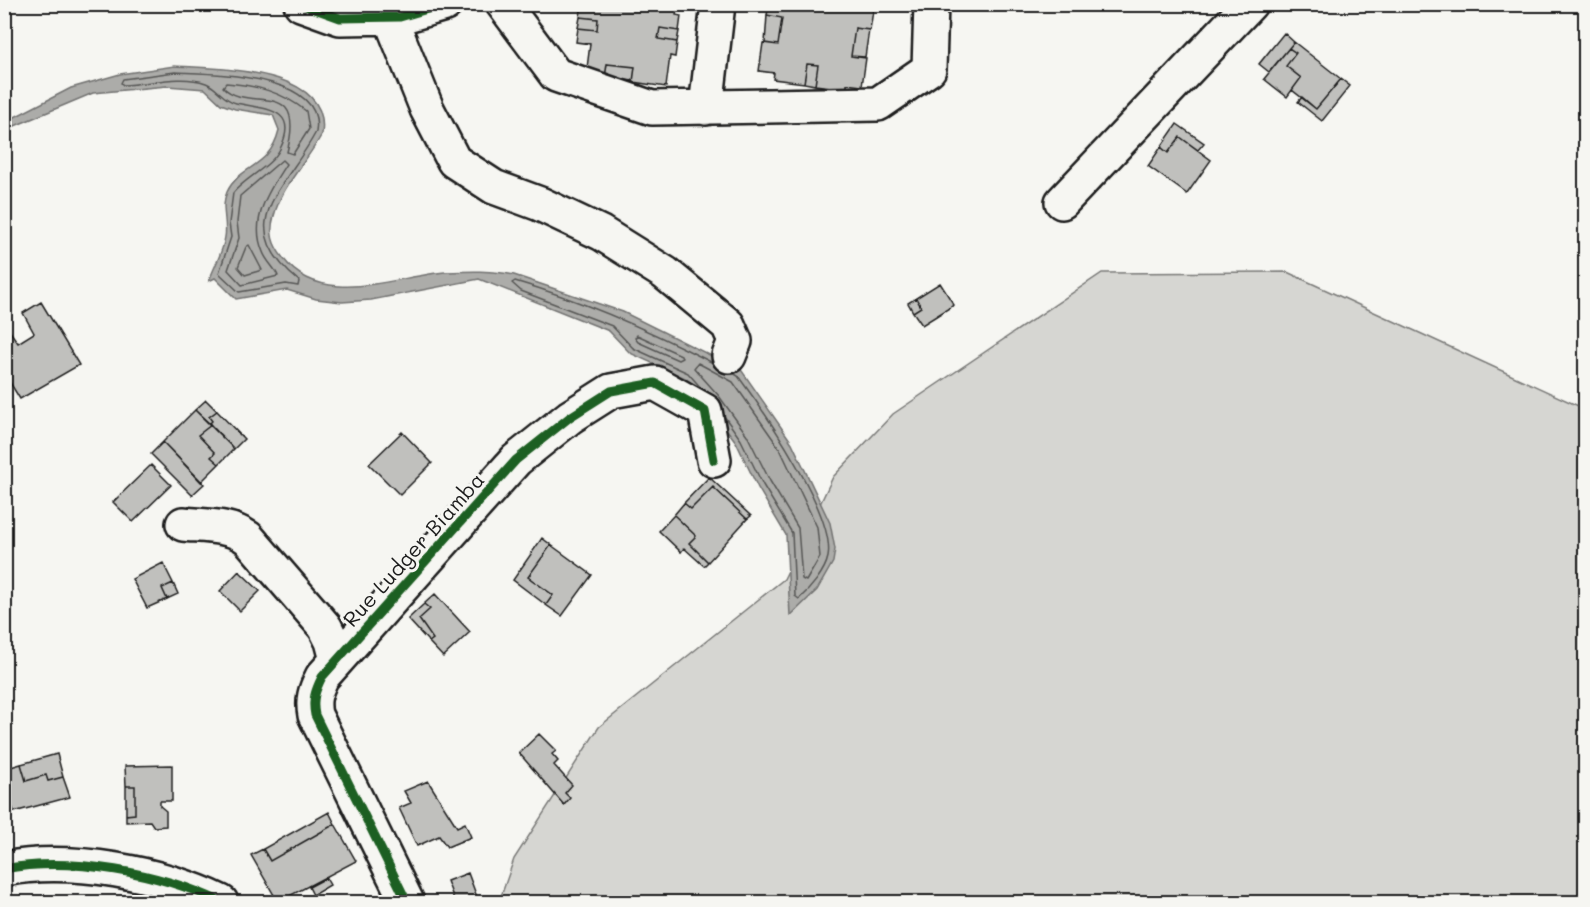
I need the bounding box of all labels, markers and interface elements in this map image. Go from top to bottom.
street label: Rue Ludger Biamba [336,466,490,632]

